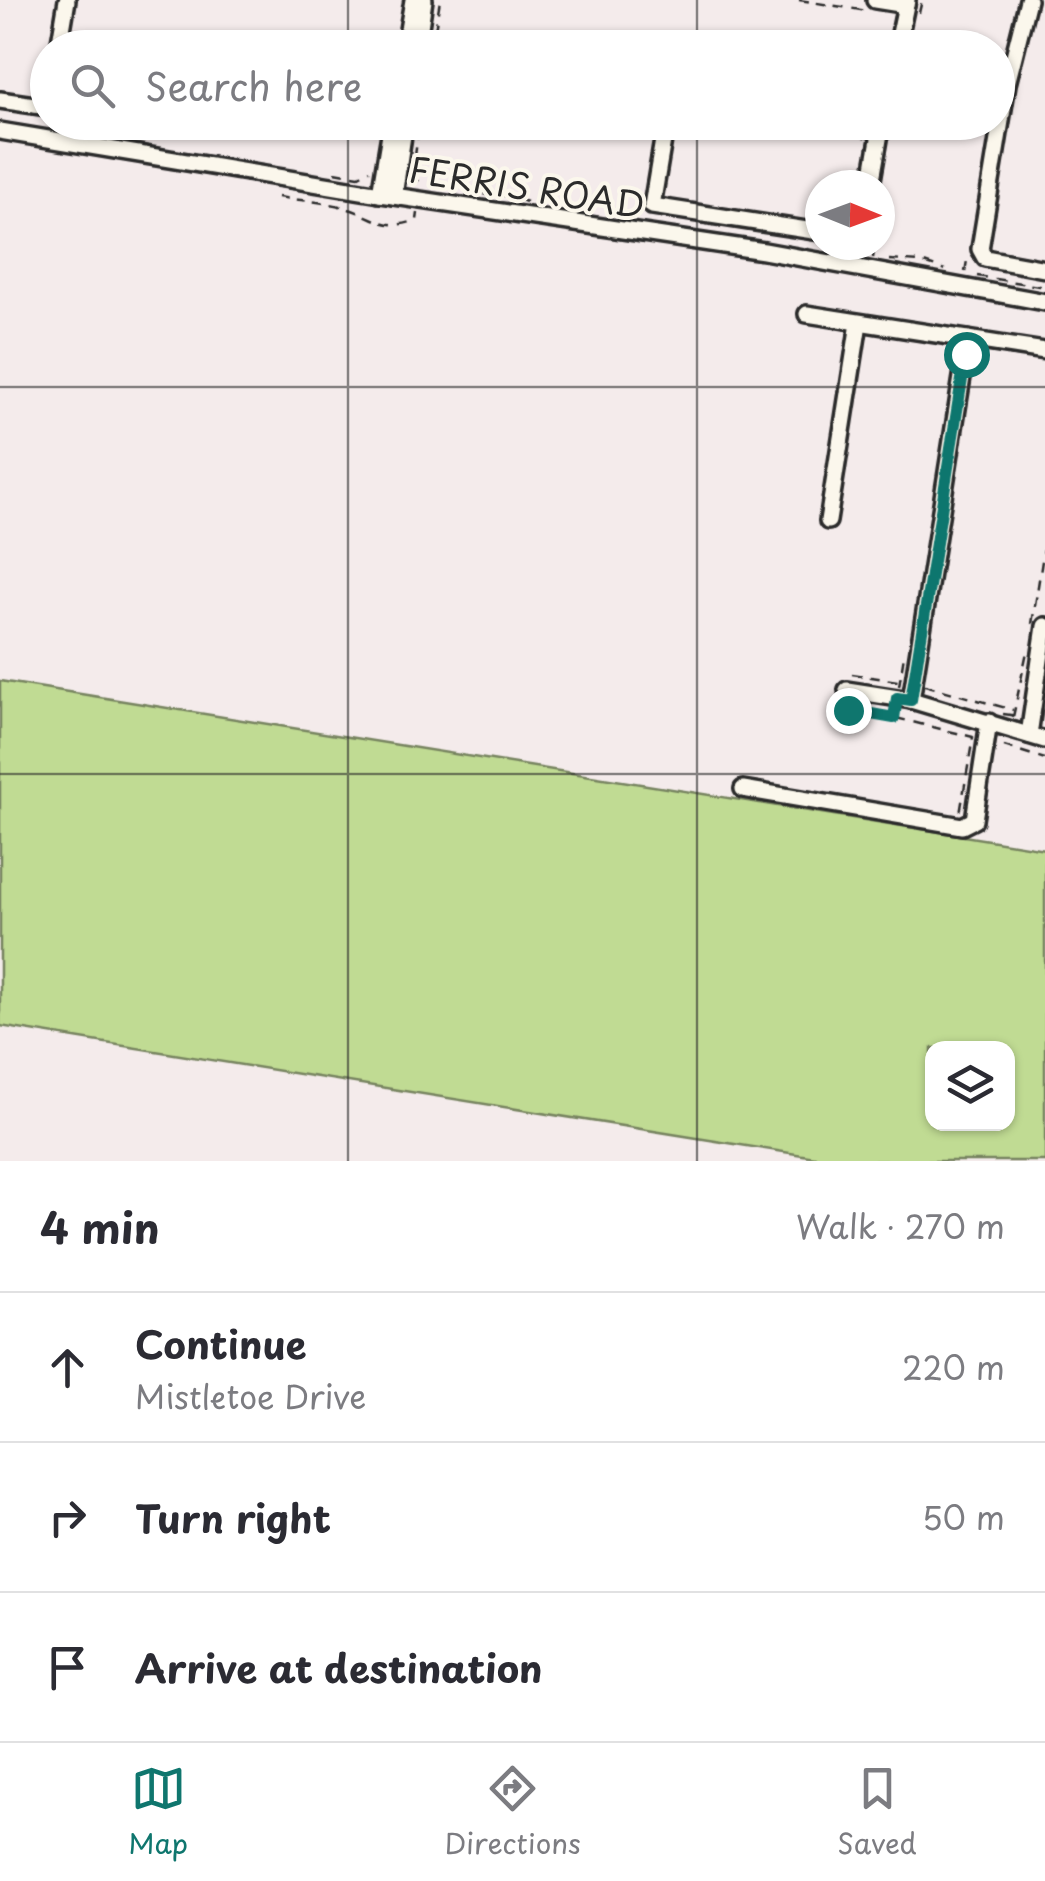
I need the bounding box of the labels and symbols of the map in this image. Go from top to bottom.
street label: FERRIS ROAD [405,141,649,231]
north arrow [805,170,895,260]
route start [944,332,990,378]
route end [826,688,872,734]

